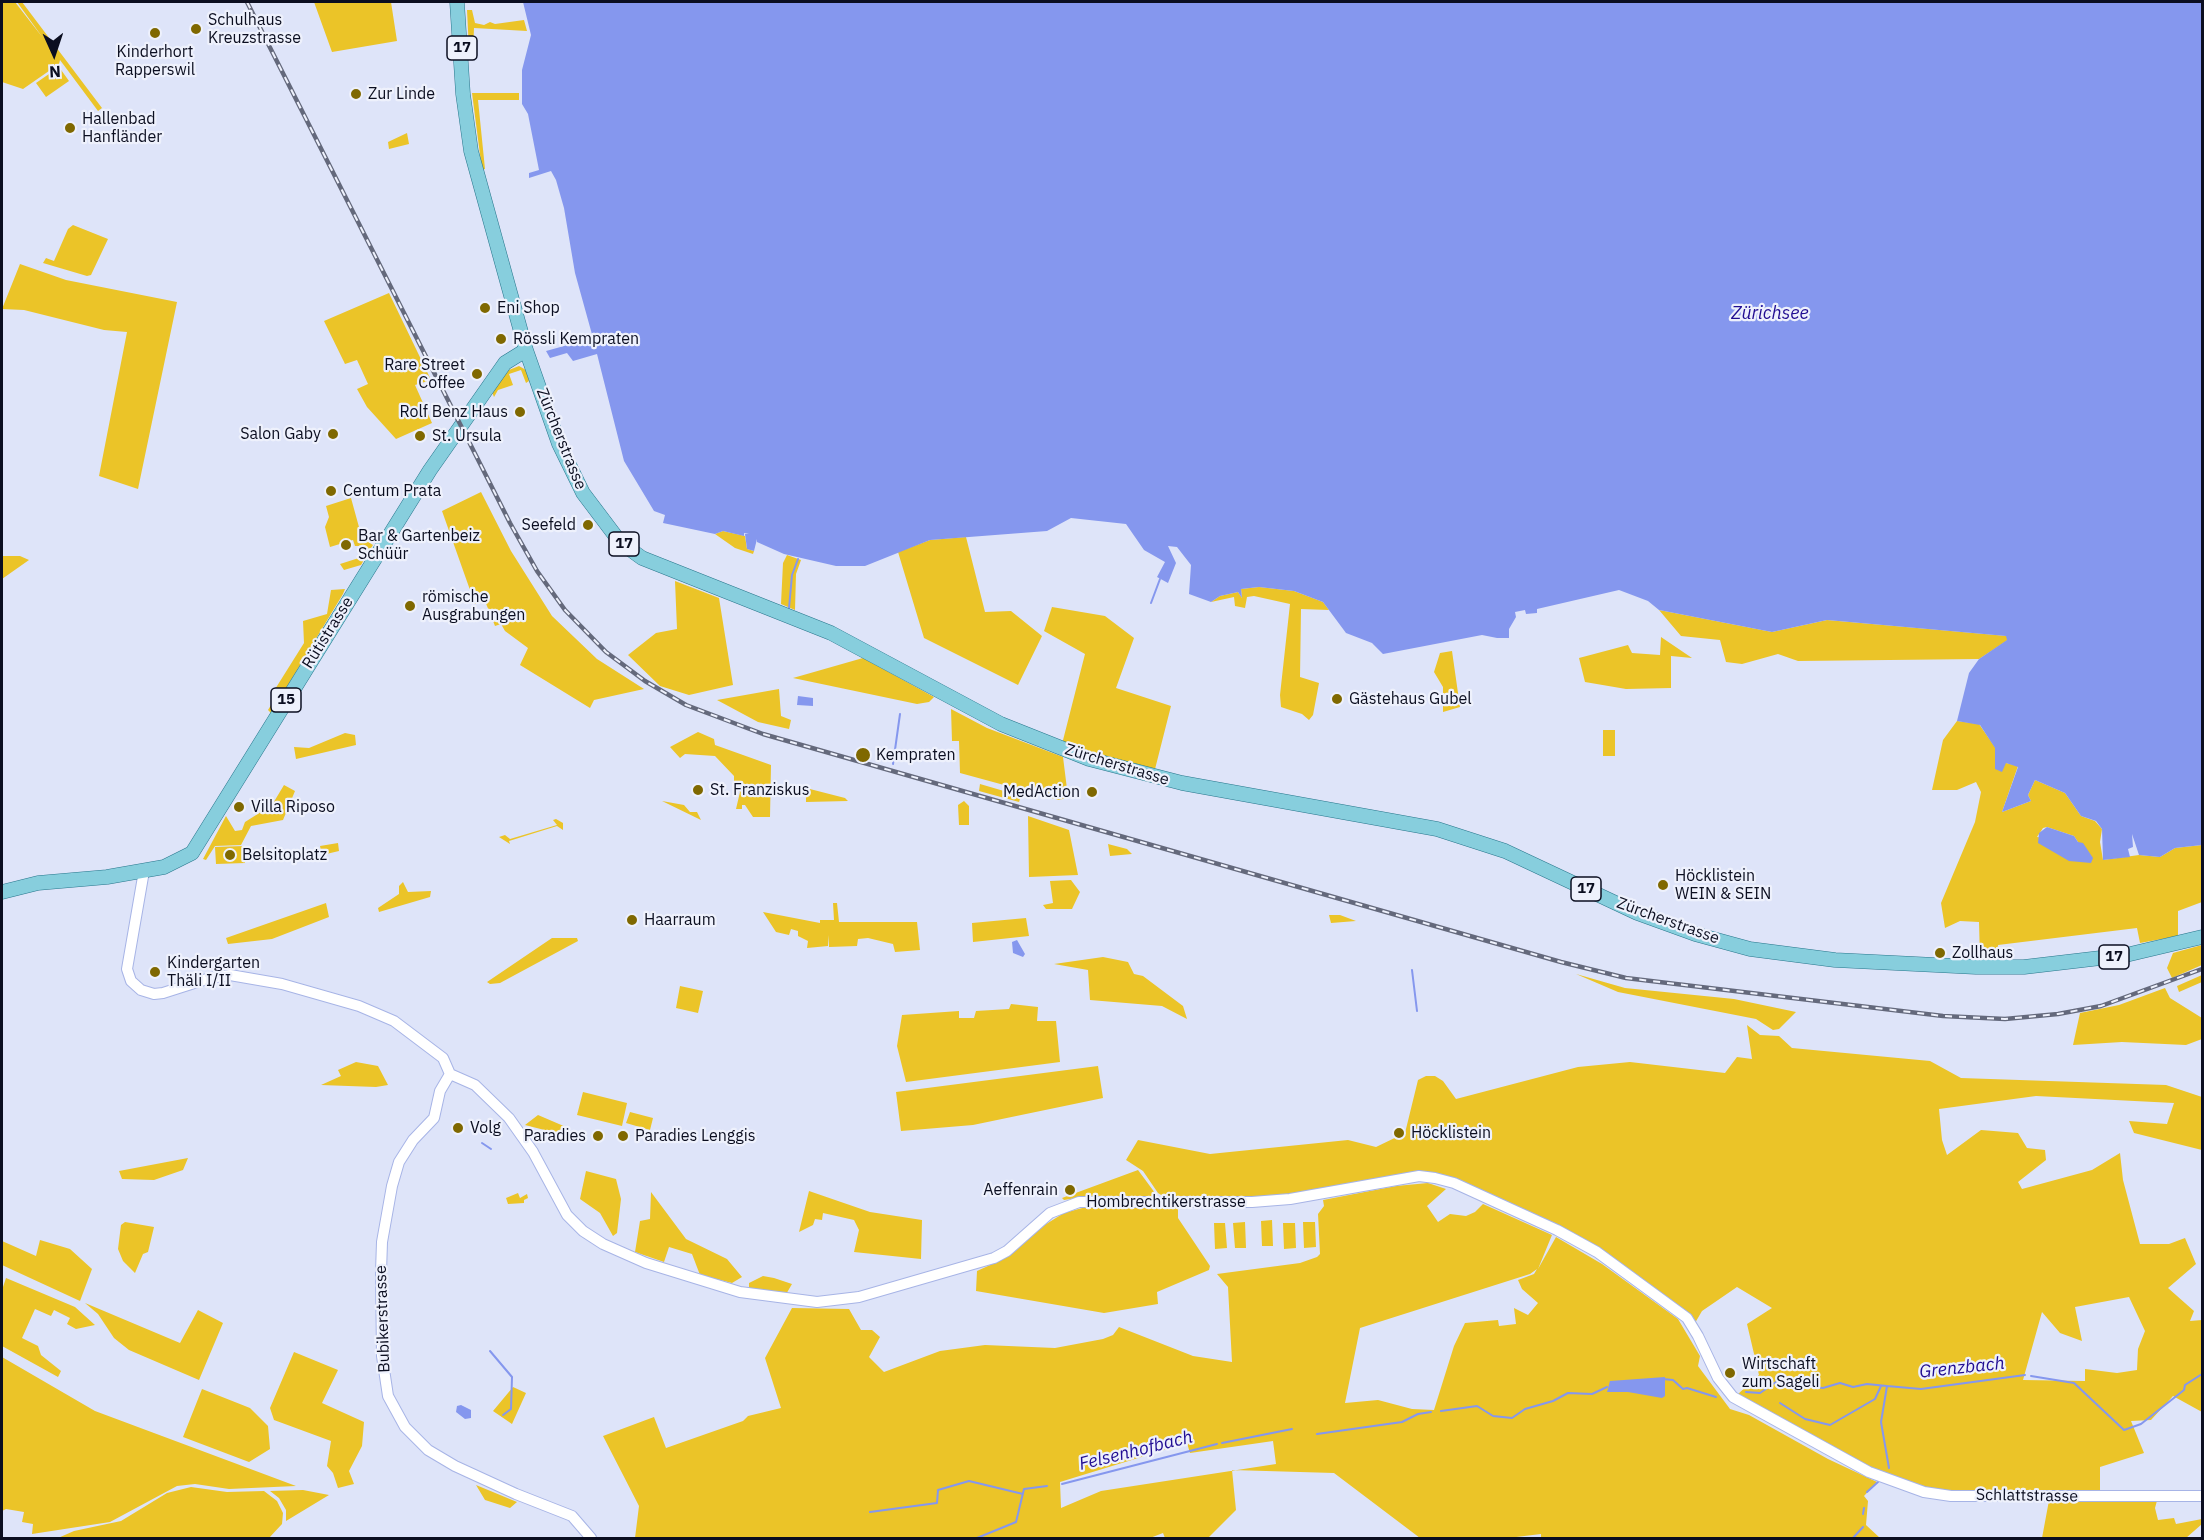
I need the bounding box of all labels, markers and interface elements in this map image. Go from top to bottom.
place label: Schulhaus Kreuzstrasse [208,10,301,48]
marker: Schulhaus Kreuzstrasse [189,22,203,36]
north arrow [24,24,84,84]
marker: Kinderhort Rapperswil [148,26,162,40]
road number: 17 [447,36,477,60]
place label: Kinderhort Rapperswil [115,42,195,80]
text: N [49,62,61,82]
place label: Zur Linde [368,84,435,104]
marker: Zur Linde [349,87,363,101]
place label: Hallenbad Hanfländer [82,109,162,147]
marker: Hallenbad Hanfländer [63,121,77,135]
place label: Eni Shop [497,298,560,318]
marker: Eni Shop [478,301,492,315]
water label: Zürichsee [1731,303,1809,325]
place label: Rössli Kempraten [513,329,639,349]
marker: Rössli Kempraten [494,332,508,346]
place label: Rare Street Coffee [384,355,465,393]
marker: Rare Street Coffee [470,367,484,381]
street label: Zürcherstrasse [532,385,590,493]
place label: Rolf Benz Haus [399,402,508,422]
marker: Rolf Benz Haus [513,405,527,419]
place label: Salon Gaby [240,424,321,444]
place label: St. Ursula [432,426,502,446]
marker: Salon Gaby [326,427,340,441]
marker: St. Ursula [413,429,427,443]
place label: Centum Prata [343,481,441,501]
marker: Centum Prata [324,484,338,498]
place label: Seefeld [522,515,576,535]
marker: Seefeld [581,518,595,532]
place label: Bar & Gartenbeiz Schüür [358,526,480,564]
road number: 17 [609,532,639,556]
marker: Bar & Gartenbeiz Schüür [339,538,353,552]
place label: römische Ausgrabungen [422,587,525,625]
street label: Rütistrasse [298,594,358,672]
marker: römische Ausgrabungen [403,599,417,613]
road number: 15 [271,688,301,712]
place label: Gästehaus Gubel [1349,689,1472,709]
marker: Gästehaus Gubel [1330,692,1344,706]
street label: Zürcherstrasse [1063,740,1171,790]
place label: Kempraten [876,745,956,765]
marker: Kempraten [854,746,872,764]
place label: St. Franziskus [710,780,809,800]
place label: MedAction [1003,782,1080,802]
marker: St. Franziskus [691,783,705,797]
marker: MedAction [1085,785,1099,799]
place label: Villa Riposo [251,797,335,817]
marker: Villa Riposo [232,800,246,814]
place label: Belsitoplatz [242,845,327,865]
marker: Belsitoplatz [223,848,237,862]
place label: Höcklistein WEIN & SEIN [1675,866,1771,904]
road number: 17 [1571,877,1601,901]
marker: Höcklistein WEIN & SEIN [1656,878,1670,892]
street label: Zürcherstrasse [1614,894,1722,948]
place label: Haarraum [644,910,716,930]
marker: Haarraum [625,913,639,927]
place label: Zollhaus [1952,943,2013,963]
road number: 17 [2099,945,2129,969]
marker: Zollhaus [1933,946,1947,960]
place label: Kindergarten Thäli I/II [167,953,260,991]
marker: Kindergarten Thäli I/II [148,965,162,979]
place label: Volg [470,1118,501,1138]
marker: Volg [451,1121,465,1135]
place label: Höcklistein [1411,1123,1491,1143]
place label: Paradies [524,1126,586,1146]
place label: Paradies Lenggis [635,1126,756,1146]
marker: Höcklistein [1392,1126,1406,1140]
marker: Paradies [591,1129,605,1143]
marker: Paradies Lenggis [616,1129,630,1143]
place label: Aeffenrain [983,1180,1058,1200]
marker: Aeffenrain [1063,1183,1077,1197]
street label: Hombrechtikerstrasse [1086,1192,1246,1212]
street label: Bubikerstrasse [372,1265,394,1373]
water label: Grenzbach [1918,1353,2006,1383]
place label: Wirtschaft zum Sageli [1742,1354,1820,1392]
marker: Wirtschaft zum Sageli [1723,1366,1737,1380]
water label: Felsenhofbach [1077,1426,1195,1476]
street label: Schlattstrasse [1976,1486,2078,1506]

